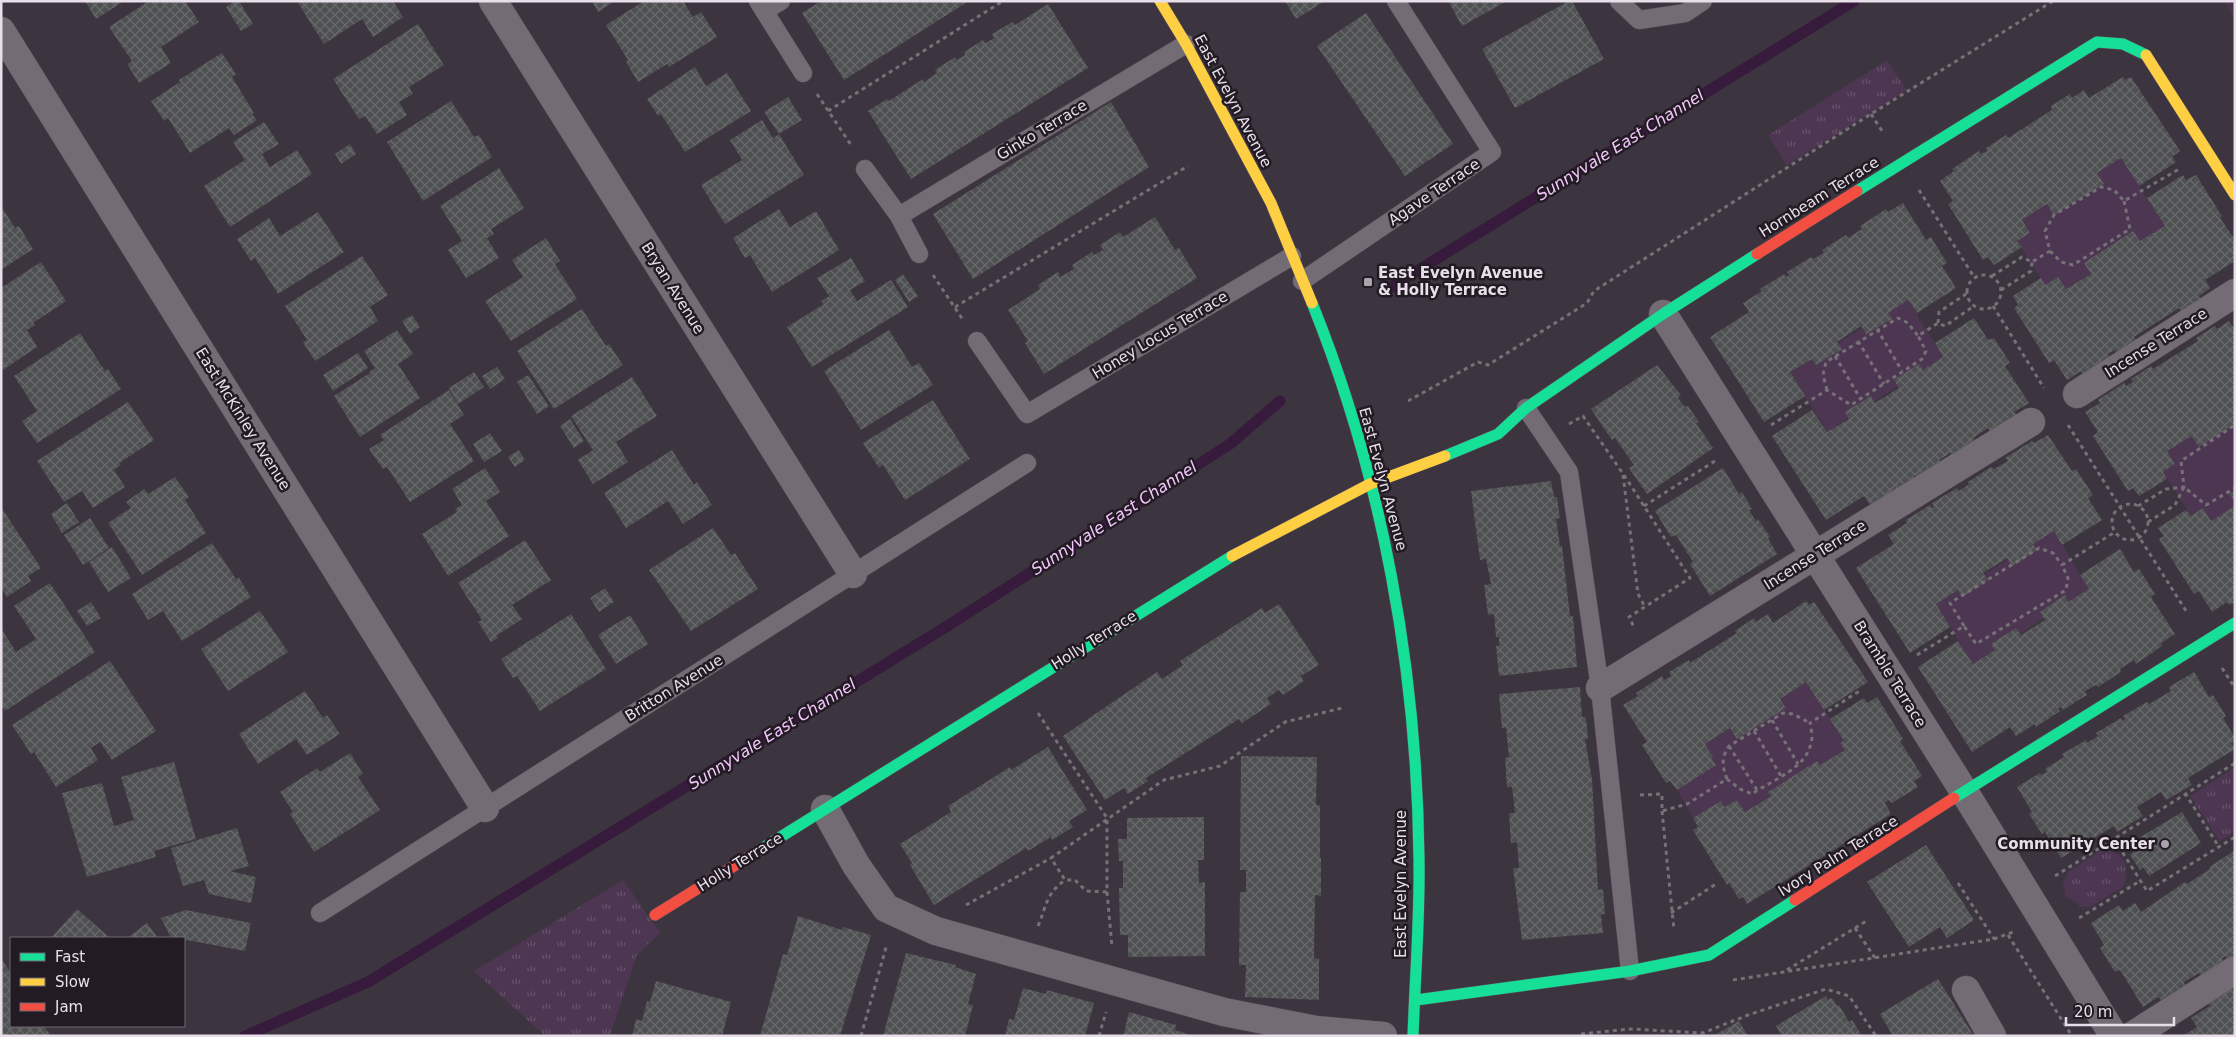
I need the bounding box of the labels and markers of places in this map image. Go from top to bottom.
place label: East Evelyn Avenue & Holly Terrace [1378,264,1543,299]
marker: East Evelyn Avenue & Holly Terrace [1362,276,1374,288]
place label: Community Center [1997,835,2156,853]
marker: Community Center [2159,838,2171,850]

